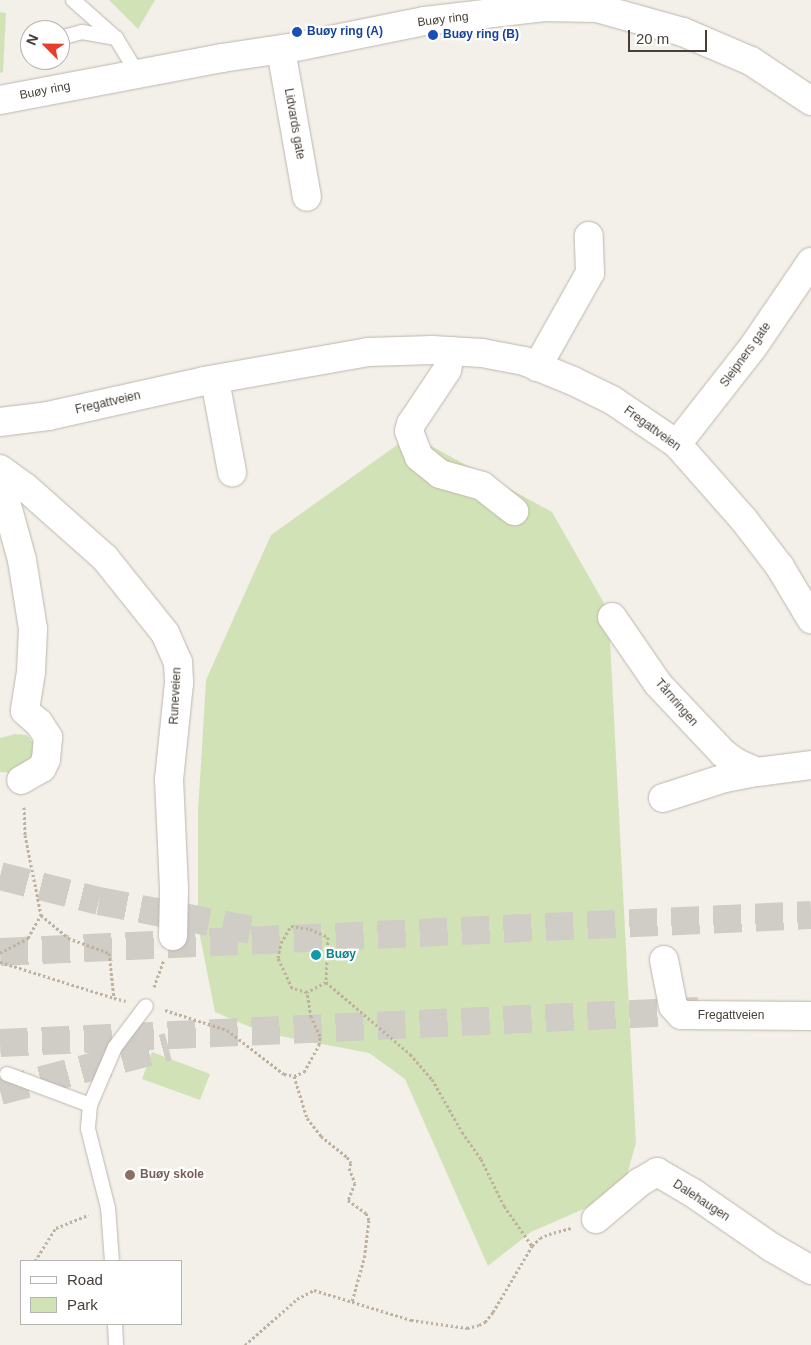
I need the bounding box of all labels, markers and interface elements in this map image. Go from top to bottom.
street label: Buøy ring [417,10,469,30]
north arrow [20,20,70,70]
scale bar [631,20,710,52]
place label: Buøy ring (A) [307,25,383,39]
marker: Buøy ring (A) [291,26,303,38]
place label: Buøy ring (B) [443,28,519,42]
marker: Buøy ring (B) [427,29,439,41]
text: 20 m [636,30,669,47]
text: N [23,32,41,47]
street label: Buøy ring [18,79,72,103]
street label: Lidvards gate [281,87,307,161]
street label: Sleipners gate [718,320,774,390]
street label: Fregattveien [74,388,142,418]
street label: Fregattveien [621,404,683,454]
street label: Runeveien [167,667,185,725]
street label: Tårnringen [652,676,700,730]
place label: Buøy [326,948,356,962]
marker: Buøy [310,949,322,961]
street label: Fregattveien [698,1009,764,1023]
place label: Buøy skole [140,1168,204,1182]
marker: Buøy skole [124,1169,136,1181]
street label: Dalehaugen [670,1177,732,1225]
legend [20,1260,182,1325]
text: Road [67,1271,103,1288]
text: Park [67,1296,98,1313]

